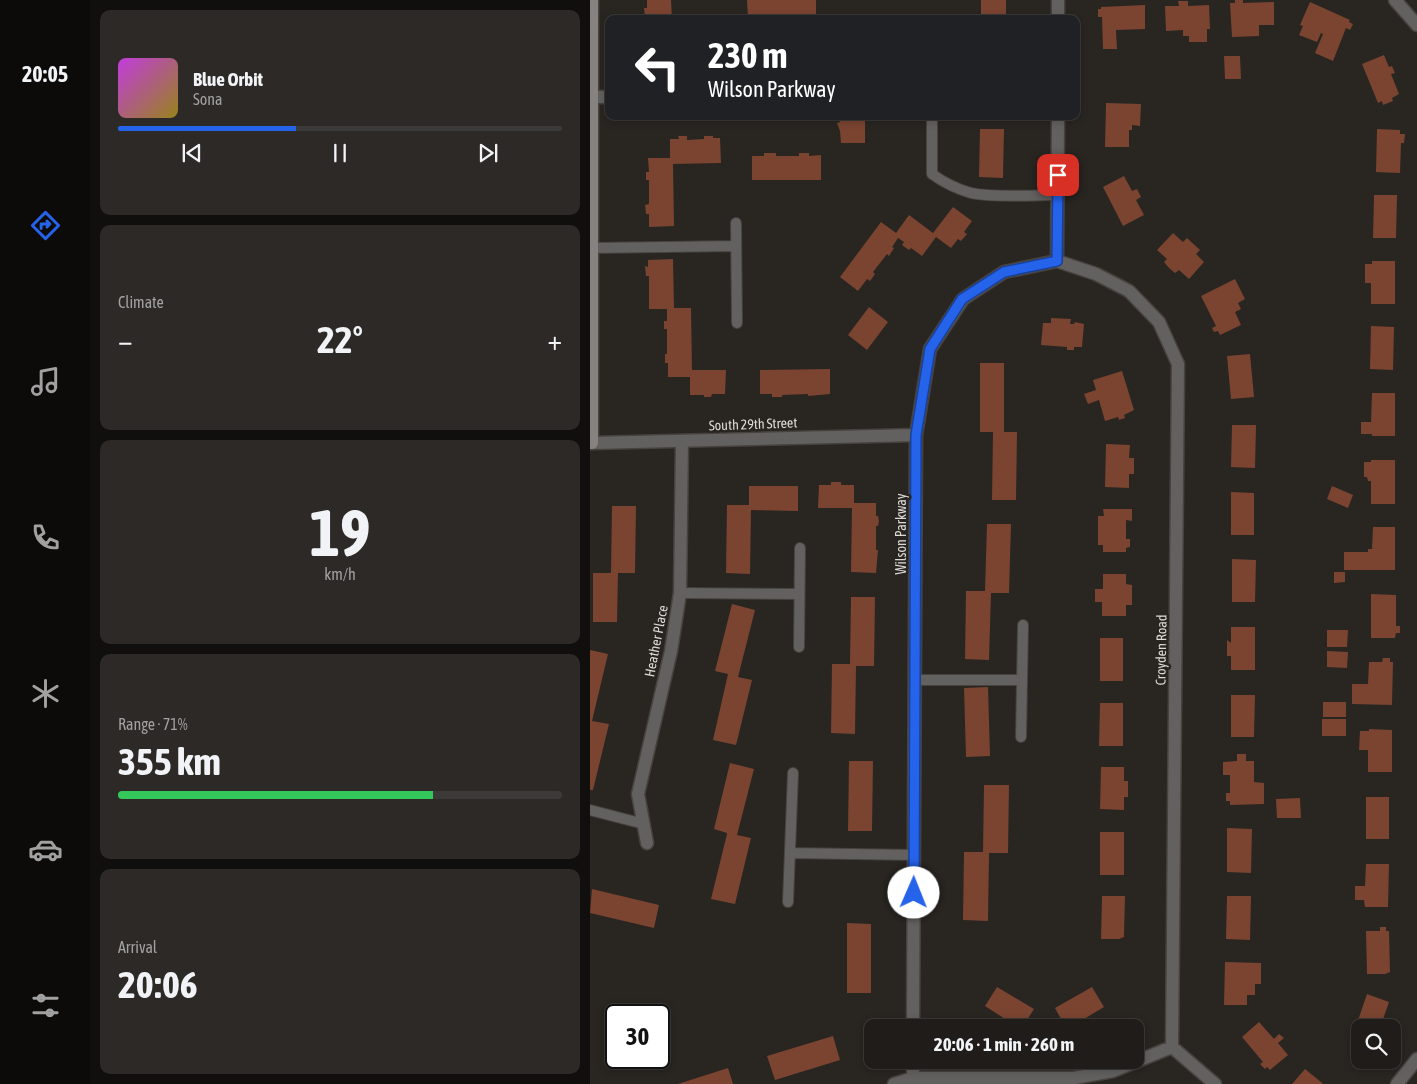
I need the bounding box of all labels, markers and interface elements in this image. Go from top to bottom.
icon: left [625,35,690,100]
text: 230 m [708,35,787,75]
text: 20:05 [22,61,68,87]
text: Blue Orbit [193,68,263,90]
text: Wilson Parkway [708,76,836,102]
text: Sona [193,90,222,108]
icon: previous [178,139,206,167]
icon: pause [326,139,354,167]
icon: next [474,139,502,167]
pin [1037,154,1079,196]
icon: arrive [1044,161,1072,189]
icon: directions [28,208,63,243]
text: Climate [118,293,164,311]
text: 22° [317,318,363,361]
text: − [118,324,133,356]
text: + [547,324,562,356]
icon: music [28,364,63,399]
street label: South 29th Street [708,414,798,434]
street label: Wilson Parkway [893,493,909,575]
text: 19 [309,495,371,570]
icon: phone [28,520,63,555]
text: km/h [324,565,356,583]
street label: Heather Place [641,604,671,678]
street label: Croyden Road [1152,614,1170,686]
icon: climate [28,676,63,711]
text: Range · 71% [118,715,188,733]
text: 355 km [118,740,221,783]
icon: car [28,832,63,867]
position arrow [887,866,939,918]
text: Arrival [118,938,157,956]
text: 20:06 [118,963,198,1006]
icon: filters [28,988,63,1023]
speed limit sign: 30 [605,1004,670,1069]
map controls [1351,1019,1401,1069]
button: search [1351,1019,1401,1069]
text: 20:06 · 1 min · 260 m [934,1033,1074,1055]

